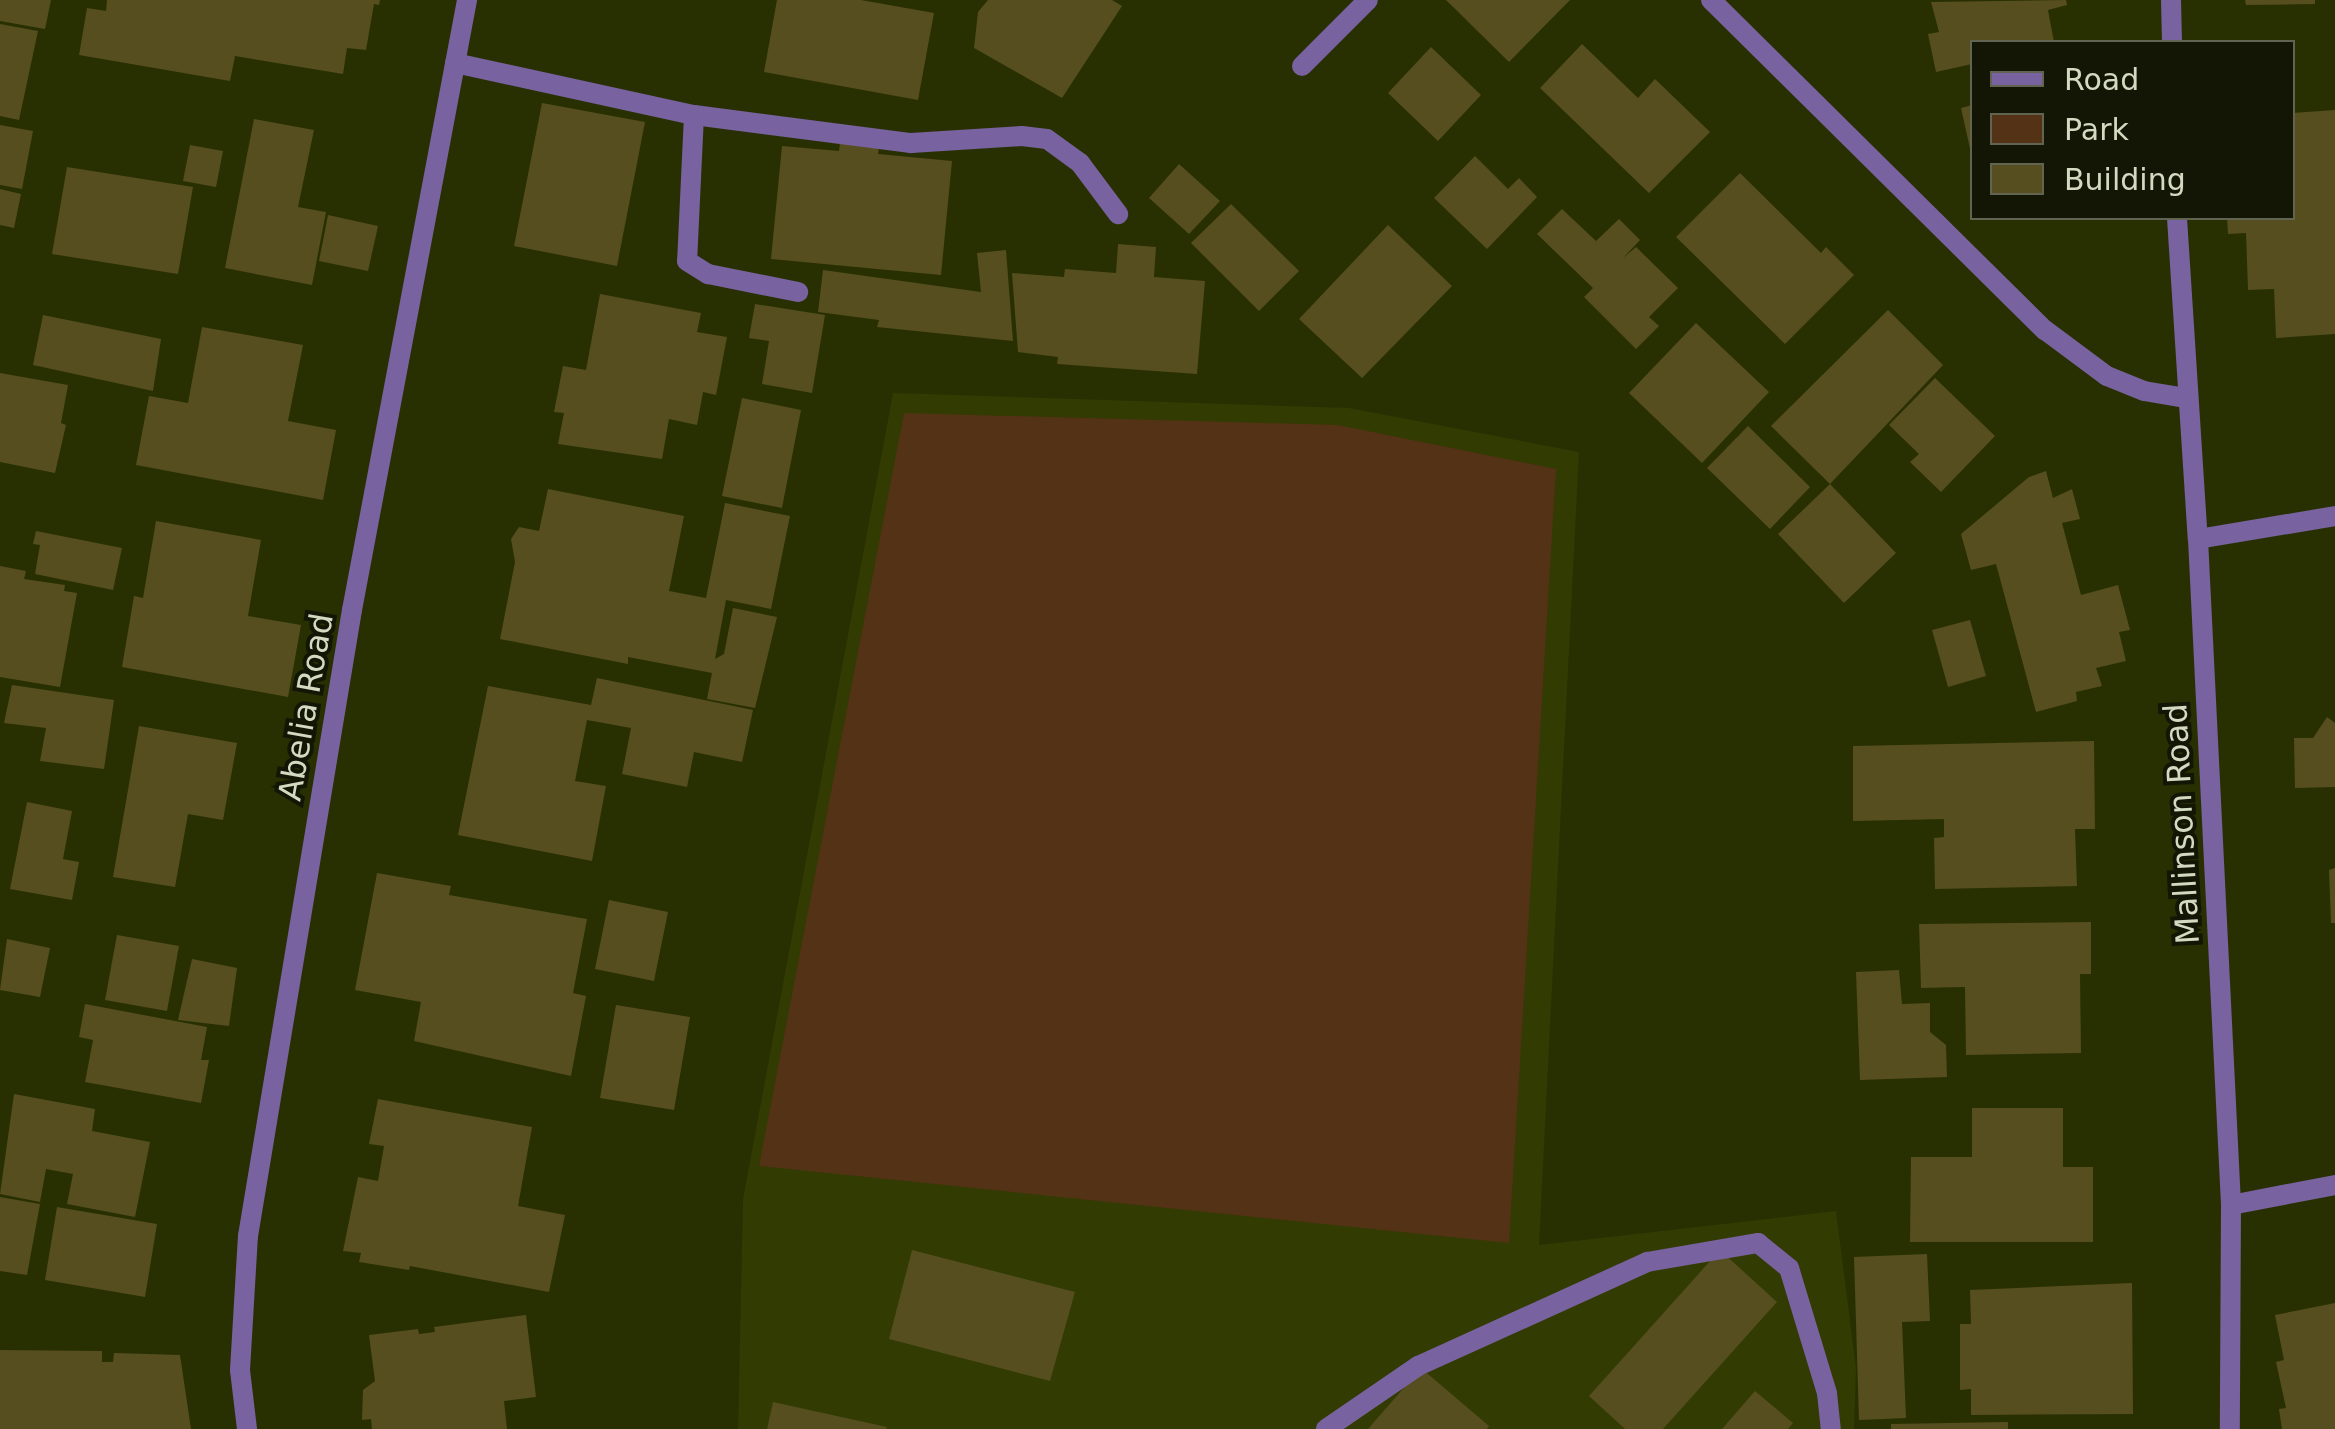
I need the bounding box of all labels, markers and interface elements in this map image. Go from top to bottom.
legend [1970,40,2295,220]
text: Road [2064,62,2139,97]
text: Park [2064,112,2129,147]
text: Building [2064,162,2186,197]
street label: Abelia Road [271,610,341,804]
street label: Mallinson Road [2157,703,2207,945]

